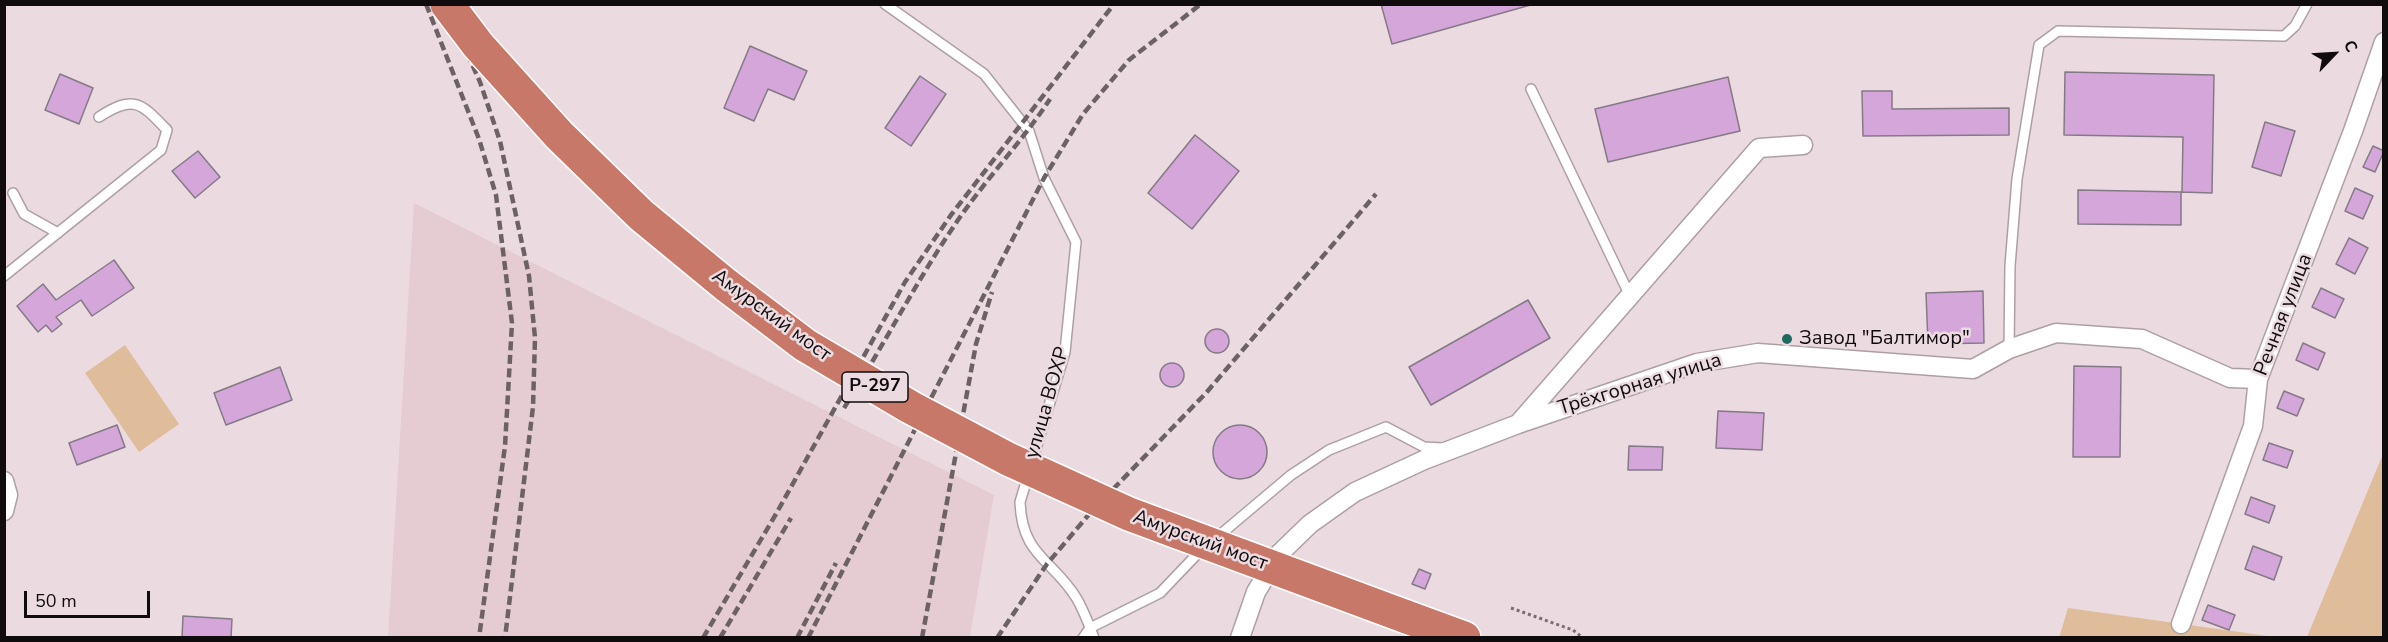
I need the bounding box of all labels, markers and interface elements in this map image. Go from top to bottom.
north arrow [2304,24,2364,84]
text: С [2338,37,2363,56]
street label: Речная улица [2250,251,2318,379]
street label: Амурский мост [707,265,835,367]
place label: Завод "Балтимор" [1799,327,1970,351]
marker: Завод "Балтимор" [1780,332,1794,346]
street label: улица ВОХР [1021,344,1075,462]
street label: Трёхгорная улица [1555,349,1725,421]
road number: Р-297 [842,372,908,402]
street label: Амурский мост [1129,506,1271,576]
scale bar [27,579,153,617]
text: 50 m [35,589,77,613]

